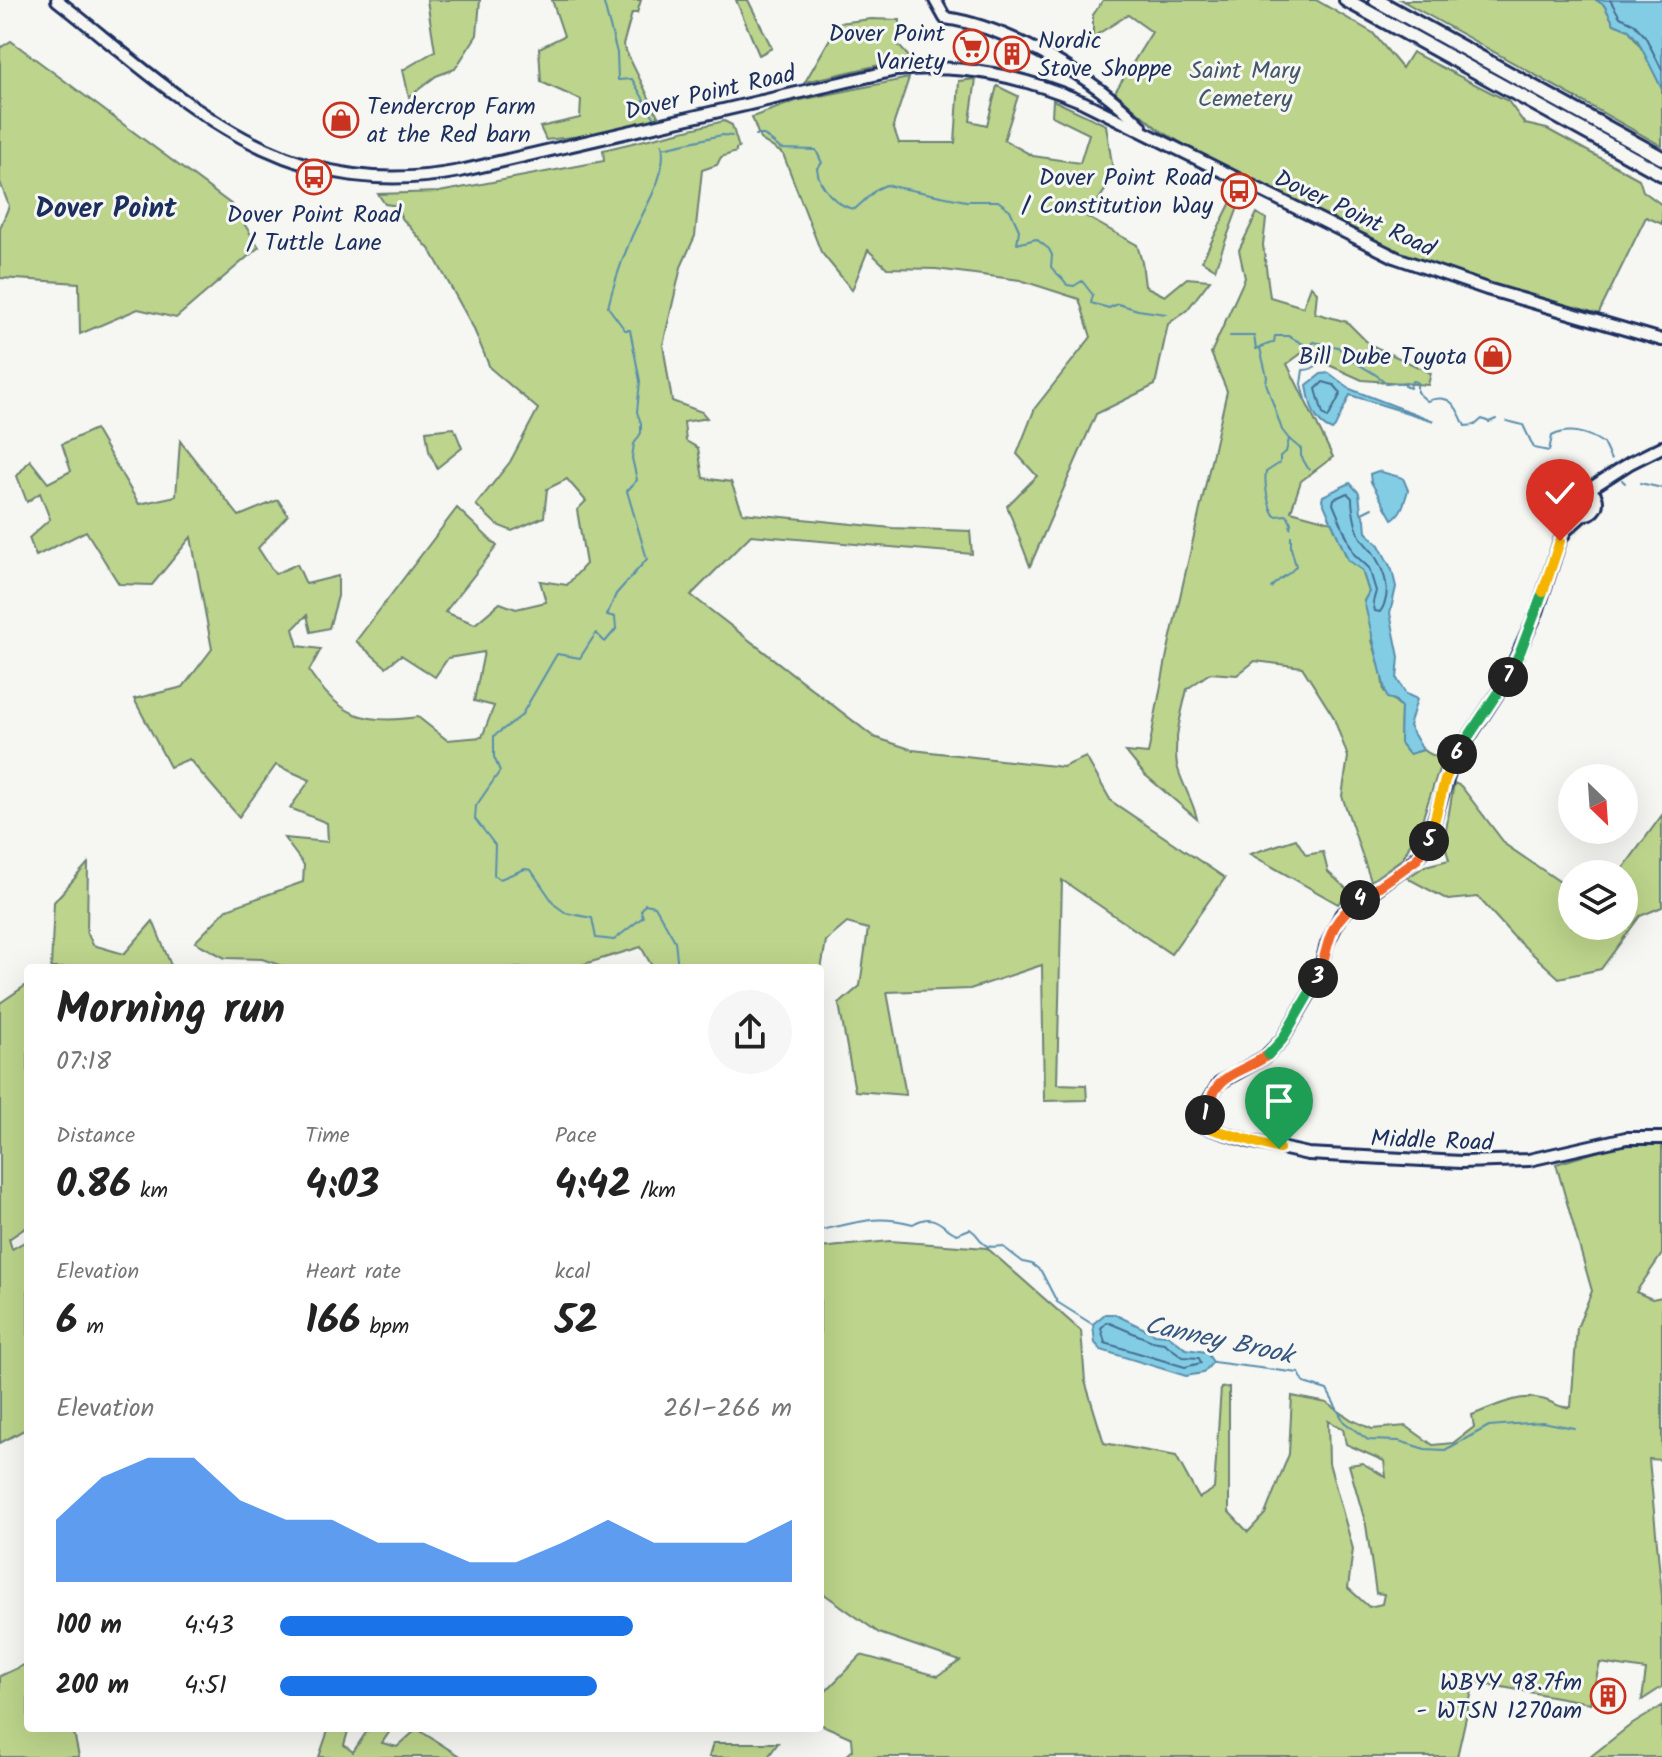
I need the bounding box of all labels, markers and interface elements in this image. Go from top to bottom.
place label: Dover Point Variety [828,15,946,82]
place label: Nordic Stove Shoppe [1038,22,1172,89]
supermarket icon: Dover Point Variety [952,28,990,66]
building icon: Nordic Stove Shoppe [993,35,1031,73]
park label: Saint Mary Cemetery [1190,52,1301,119]
street label: Dover Point Road [621,55,801,132]
place label: Tendercrop Farm at the Red barn [367,88,536,155]
shop icon: Tendercrop Farm at the Red barn [322,101,360,139]
bus stop icon: Dover Point Road / Tuttle Lane [295,158,333,196]
place label: Dover Point Road / Constitution Way [1021,159,1214,226]
street label: Dover Point Road [1267,160,1443,269]
bus stop icon: Dover Point Road / Constitution Way [1220,172,1258,210]
district label: Dover Point [35,187,177,232]
place label: Dover Point Road / Tuttle Lane [227,196,402,263]
shop icon: Bill Dube Toyota [1474,337,1512,375]
place label: Bill Dube Toyota [1298,338,1467,377]
pin [1526,459,1594,541]
icon: check [1538,471,1582,515]
pin: 7 [1488,657,1528,697]
text: 7 [1503,659,1513,694]
pin: 6 [1437,734,1477,774]
text: 6 [1451,736,1463,771]
north arrow [1558,764,1638,844]
map controls [1558,764,1638,940]
pin: 5 [1409,821,1449,861]
text: 5 [1423,823,1435,858]
button: layers [1558,860,1638,940]
pin: 4 [1340,880,1380,920]
text: 4 [1354,882,1366,917]
pin: 3 [1298,958,1338,998]
text: 3 [1312,960,1324,995]
text: Morning run [56,976,285,1046]
button: share [708,990,792,1074]
text: 07:18 [56,1041,111,1083]
pin [1245,1067,1313,1149]
icon: arrive [1257,1079,1301,1123]
pin: 1 [1185,1095,1225,1135]
text: 1 [1202,1097,1208,1132]
text: Distance [56,1119,135,1154]
text: Time [305,1119,350,1154]
text: Pace [555,1119,597,1154]
street label: Middle Road [1370,1120,1495,1163]
text: 0.86 [56,1154,131,1218]
text: 4:03 [305,1154,379,1218]
text: 4:42 [555,1154,631,1218]
text: km [131,1174,168,1209]
text: /km [631,1174,676,1209]
text: Elevation [56,1255,139,1290]
text: Heart rate [305,1255,401,1290]
text: kcal [555,1255,590,1290]
text: 6 [56,1290,78,1354]
text: 166 [305,1290,361,1354]
text: 52 [555,1290,598,1354]
water label: Canney Brook [1140,1305,1300,1378]
text: m [78,1310,104,1345]
text: bpm [361,1310,409,1345]
text: Elevation [56,1388,154,1430]
text: 261–266 m [663,1388,792,1430]
text: 100 m [56,1605,122,1647]
text: 4:43 [184,1605,234,1647]
place label: WBYY 98.7fm - WTSN 1270am [1416,1664,1582,1731]
text: 200 m [56,1665,129,1707]
text: 4:51 [184,1665,227,1707]
building icon: WBYY 98.7fm - WTSN 1270am [1589,1677,1627,1715]

